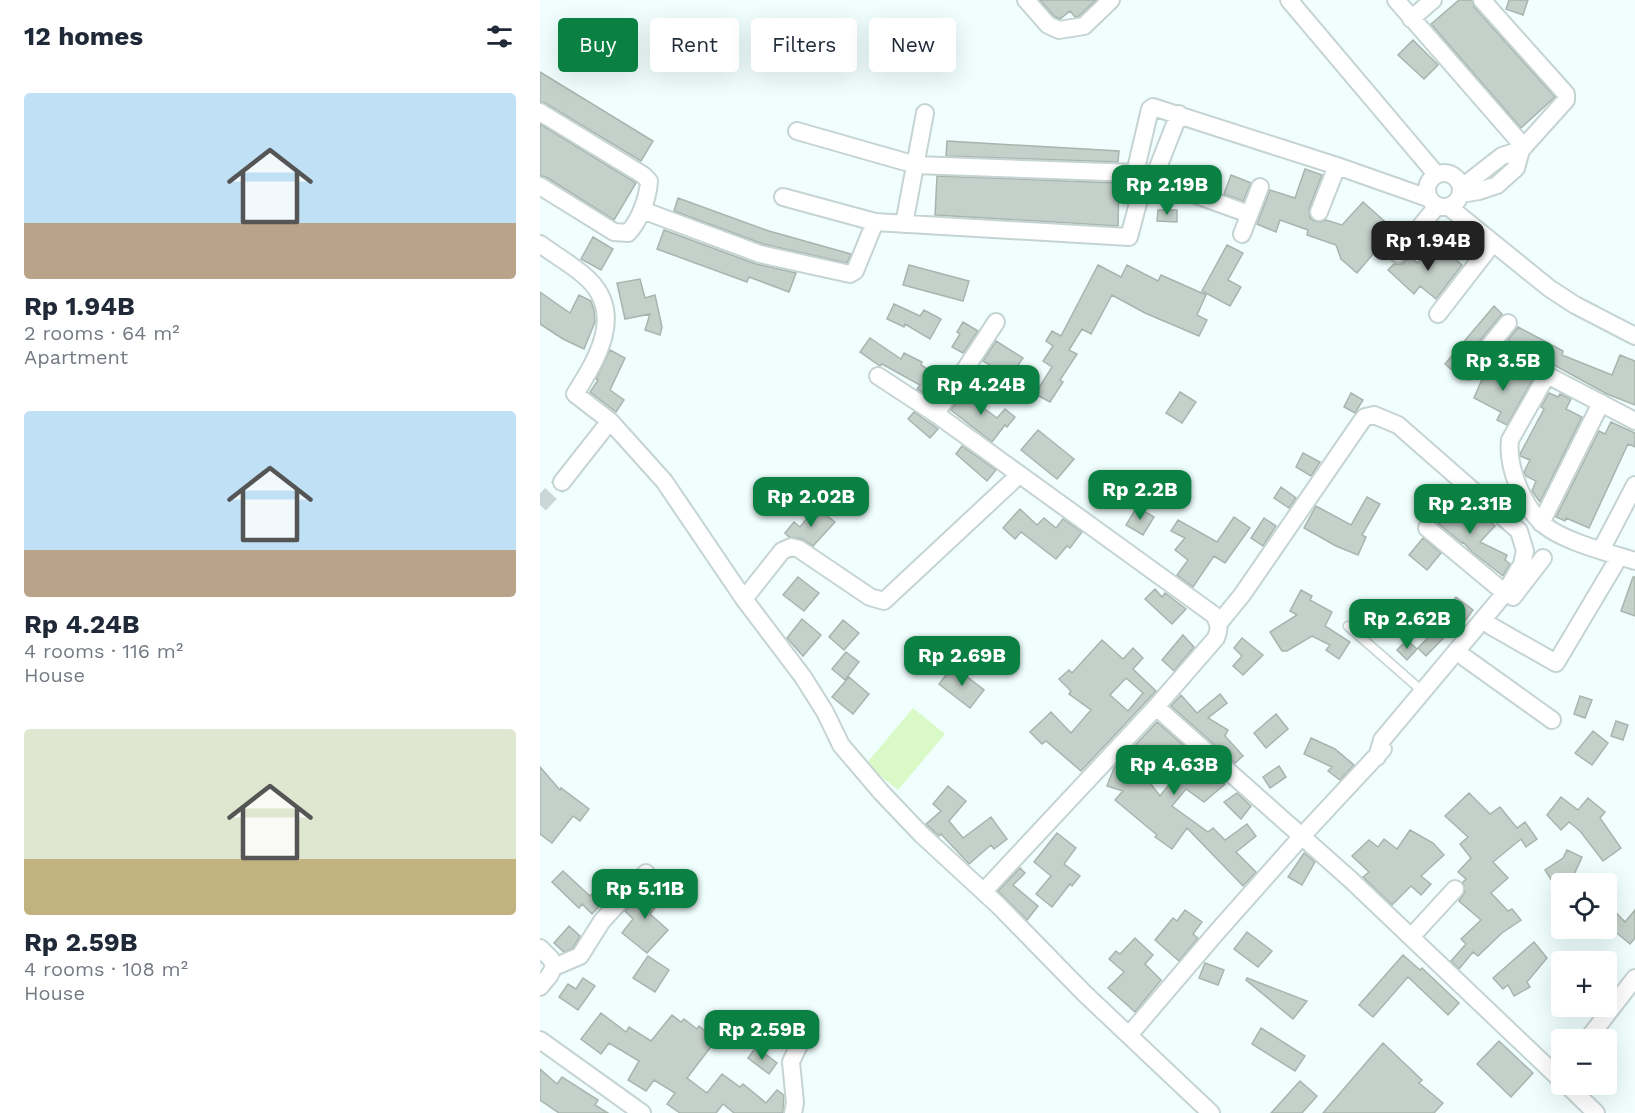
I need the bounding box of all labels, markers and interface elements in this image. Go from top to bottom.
chip: Buy [558,18,638,72]
chip: Rent [650,18,739,72]
chip: Filters [751,18,857,72]
chip: New [869,18,956,72]
icon: filters [483,20,516,53]
text: 12 homes [24,21,143,51]
icon: home [216,132,324,240]
pin: Rp 2.19B [1105,165,1229,216]
text: Rp 2.19B [1126,172,1208,196]
pin: Rp 1.94B [1366,221,1490,272]
text: Rp 1.94B [1385,228,1471,252]
text: Rp 1.94B [24,291,135,321]
text: 2 rooms · 64 m² [24,321,180,345]
pin: Rp 3.5B [1448,341,1558,392]
text: Apartment [24,345,128,369]
text: Rp 3.5B [1466,348,1541,372]
pin: Rp 4.24B [919,365,1043,416]
text: Rp 4.24B [937,372,1025,396]
icon: home [216,450,324,558]
pin: Rp 2.2B [1085,470,1195,521]
pin: Rp 2.02B [749,477,873,528]
text: Rp 2.2B [1102,477,1178,501]
text: Rp 2.02B [767,484,855,508]
pin: Rp 2.31B [1408,484,1532,535]
text: Rp 2.31B [1428,491,1512,515]
pin: Rp 2.62B [1345,599,1469,650]
text: Rp 2.62B [1363,606,1451,630]
text: Rp 4.24B [24,609,140,639]
pin: Rp 2.69B [900,636,1024,687]
text: 4 rooms · 116 m² [24,639,183,663]
text: Rp 2.69B [918,643,1006,667]
text: House [24,663,85,687]
pin: Rp 4.63B [1112,745,1236,796]
text: Rp 4.63B [1130,752,1218,776]
icon: home [216,768,324,876]
pin: Rp 5.11B [583,869,707,920]
map controls [1551,873,1617,1095]
button: locate [1551,873,1617,939]
text: Rp 5.11B [606,876,684,900]
text: Rp 2.59B [24,927,138,957]
button: + [1551,951,1617,1017]
text: 4 rooms · 108 m² [24,957,188,981]
text: House [24,981,85,1005]
pin: Rp 2.59B [700,1010,824,1061]
text: Rp 2.59B [718,1017,806,1041]
button: − [1551,1029,1617,1095]

